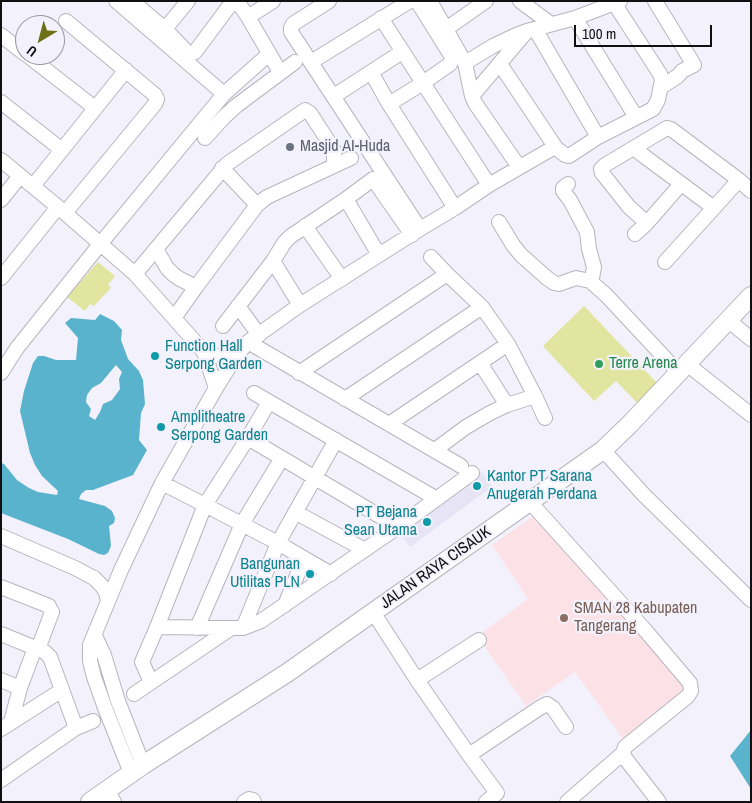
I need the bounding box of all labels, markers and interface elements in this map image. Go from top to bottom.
north arrow [15,15,65,65]
scale bar [577,15,714,47]
text: 100 m [582,23,616,44]
text: U [23,42,40,61]
place label: Masjid AI-Huda [300,137,390,157]
marker: Masjid AI-Huda [284,141,296,153]
place label: Function Hall Serpong Garden [165,337,262,375]
marker: Function Hall Serpong Garden [149,350,161,362]
place label: Terre Arena [609,354,678,374]
marker: Terre Arena [593,358,605,370]
place label: Amplitheatre Serpong Garden [171,408,268,446]
marker: Amplitheatre Serpong Garden [155,421,167,433]
place label: Kantor PT Sarana Anugerah Perdana [487,467,597,505]
marker: Kantor PT Sarana Anugerah Perdana [471,480,483,492]
place label: PT Bejana Sean Utama [344,503,417,541]
marker: PT Bejana Sean Utama [421,516,433,528]
street label: JALAN RAYA CISAUK [377,523,495,613]
place label: Bangunan Utilitas PLN [230,555,300,593]
marker: Bangunan Utilitas PLN [304,568,316,580]
place label: SMAN 28 Kabupaten Tangerang [574,599,697,637]
marker: SMAN 28 Kabupaten Tangerang [558,612,570,624]

